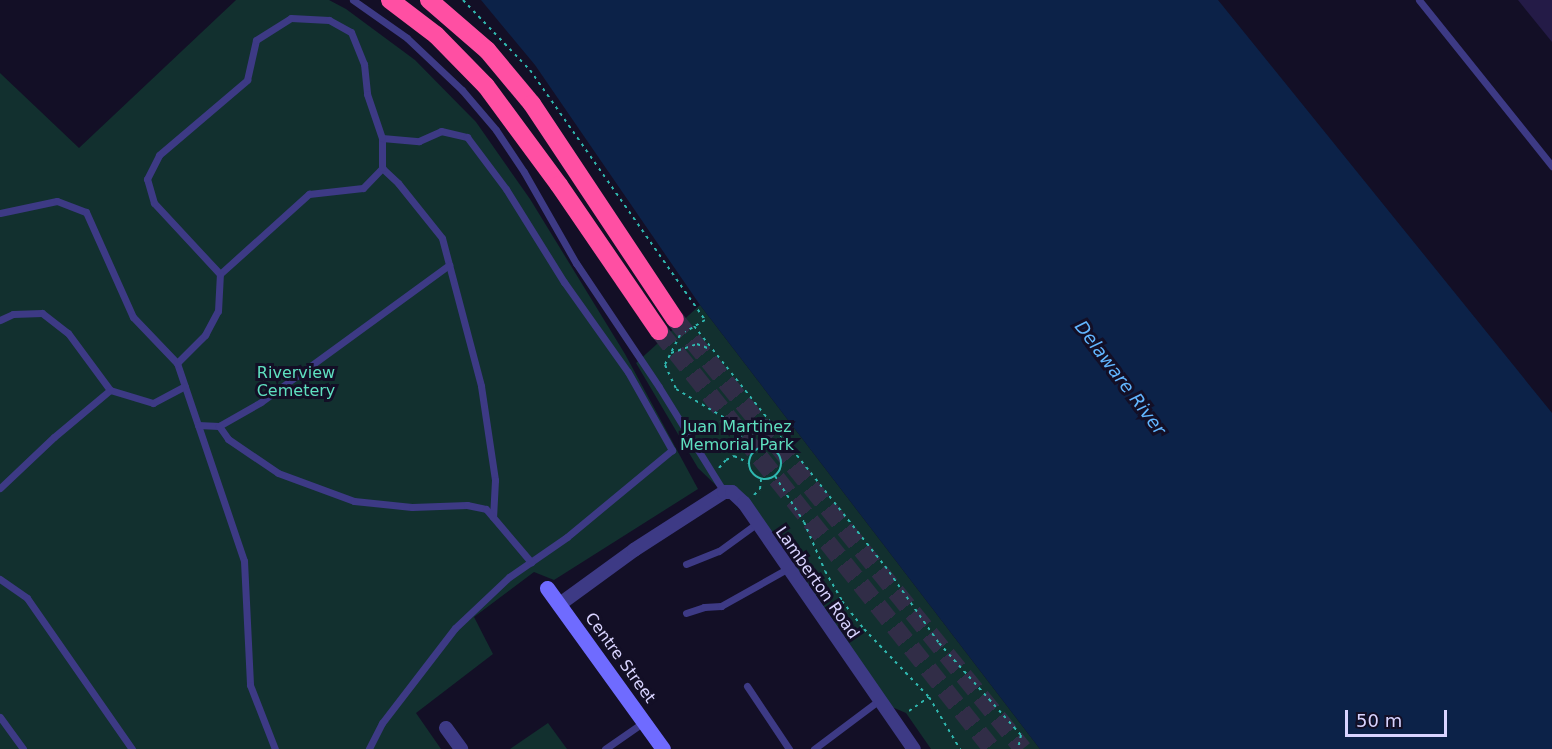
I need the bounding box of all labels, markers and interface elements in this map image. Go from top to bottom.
water label: Delaware River [1070,317,1170,439]
park label: Riverview Cemetery [257,363,335,401]
park label: Juan Martinez Memorial Park [680,417,794,455]
street label: Lamberton Road [771,523,863,643]
street label: Centre Street [581,609,659,707]
scale bar [1348,698,1450,736]
text: 50 m [1356,710,1402,731]

